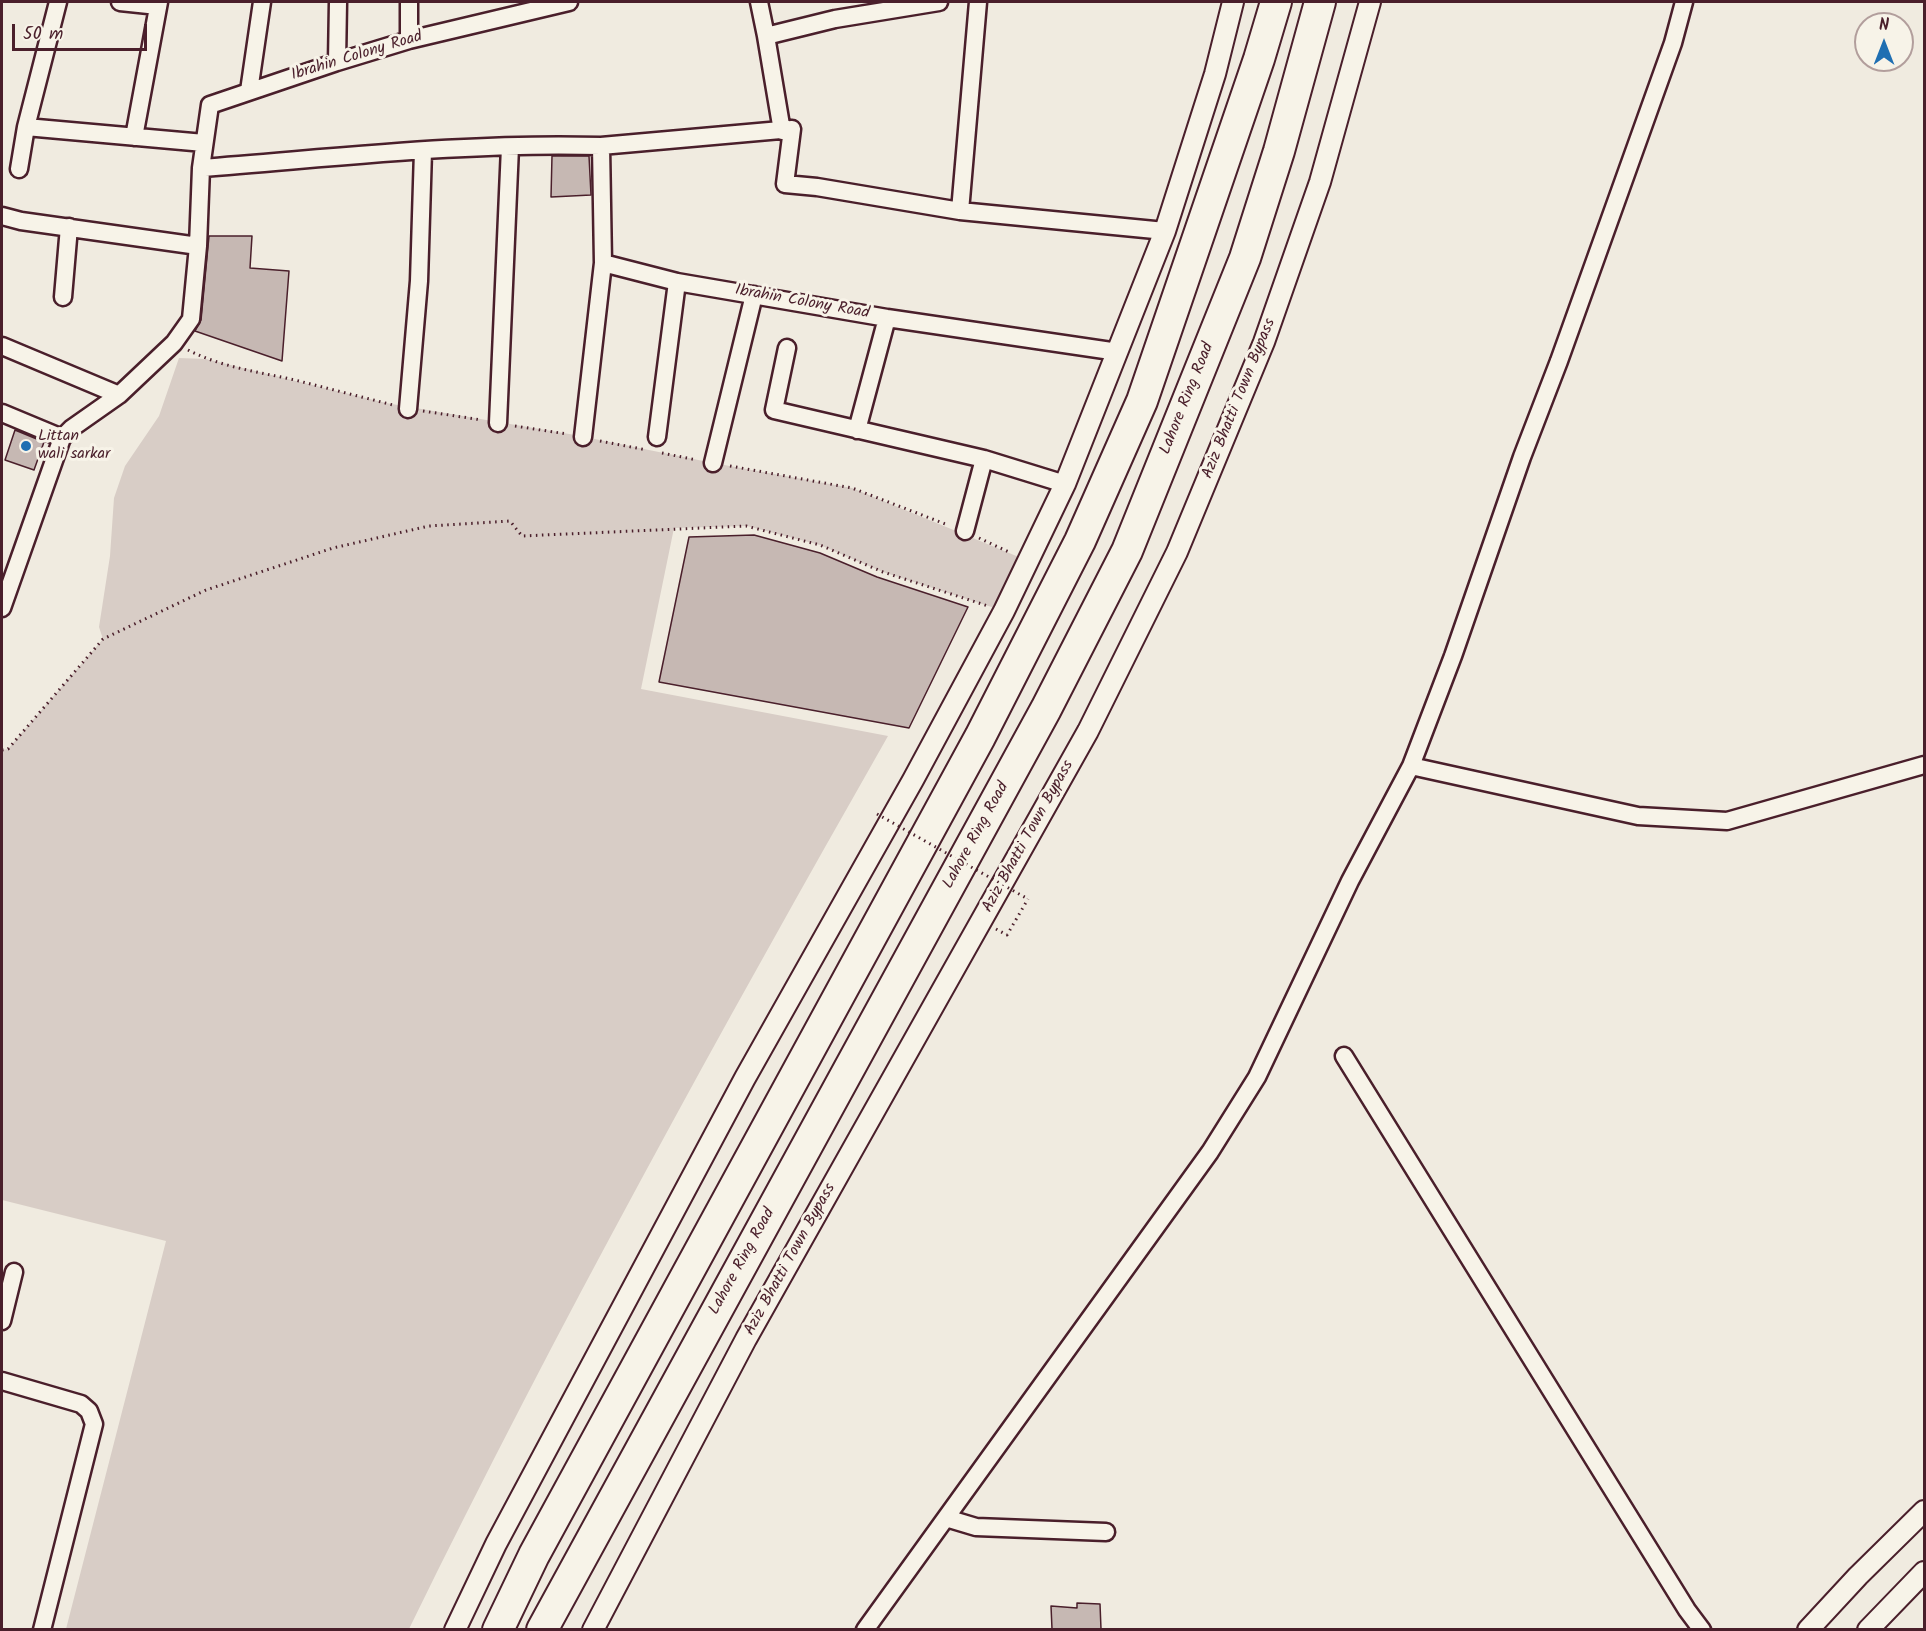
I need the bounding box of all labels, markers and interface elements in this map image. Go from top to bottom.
scale bar [15,12,150,50]
north arrow [1854,12,1914,72]
text: N [1879,13,1889,38]
text: 50 m [23,20,63,49]
street label: Ibrahin Colony Road [289,28,425,86]
street label: Ibrahin Colony Road [733,282,871,324]
street label: Aziz Bhatti Town Bypass [1199,316,1281,482]
street label: Lahore Ring Road [1157,340,1219,458]
place label: Littan wali sarkar [38,427,110,465]
marker: Littan wali sarkar [19,439,33,453]
street label: Aziz Bhatti Town Bypass [979,758,1079,916]
street label: Lahore Ring Road [940,779,1014,893]
street label: Aziz Bhatti Town Bypass [741,1181,841,1339]
street label: Lahore Ring Road [706,1205,780,1319]

